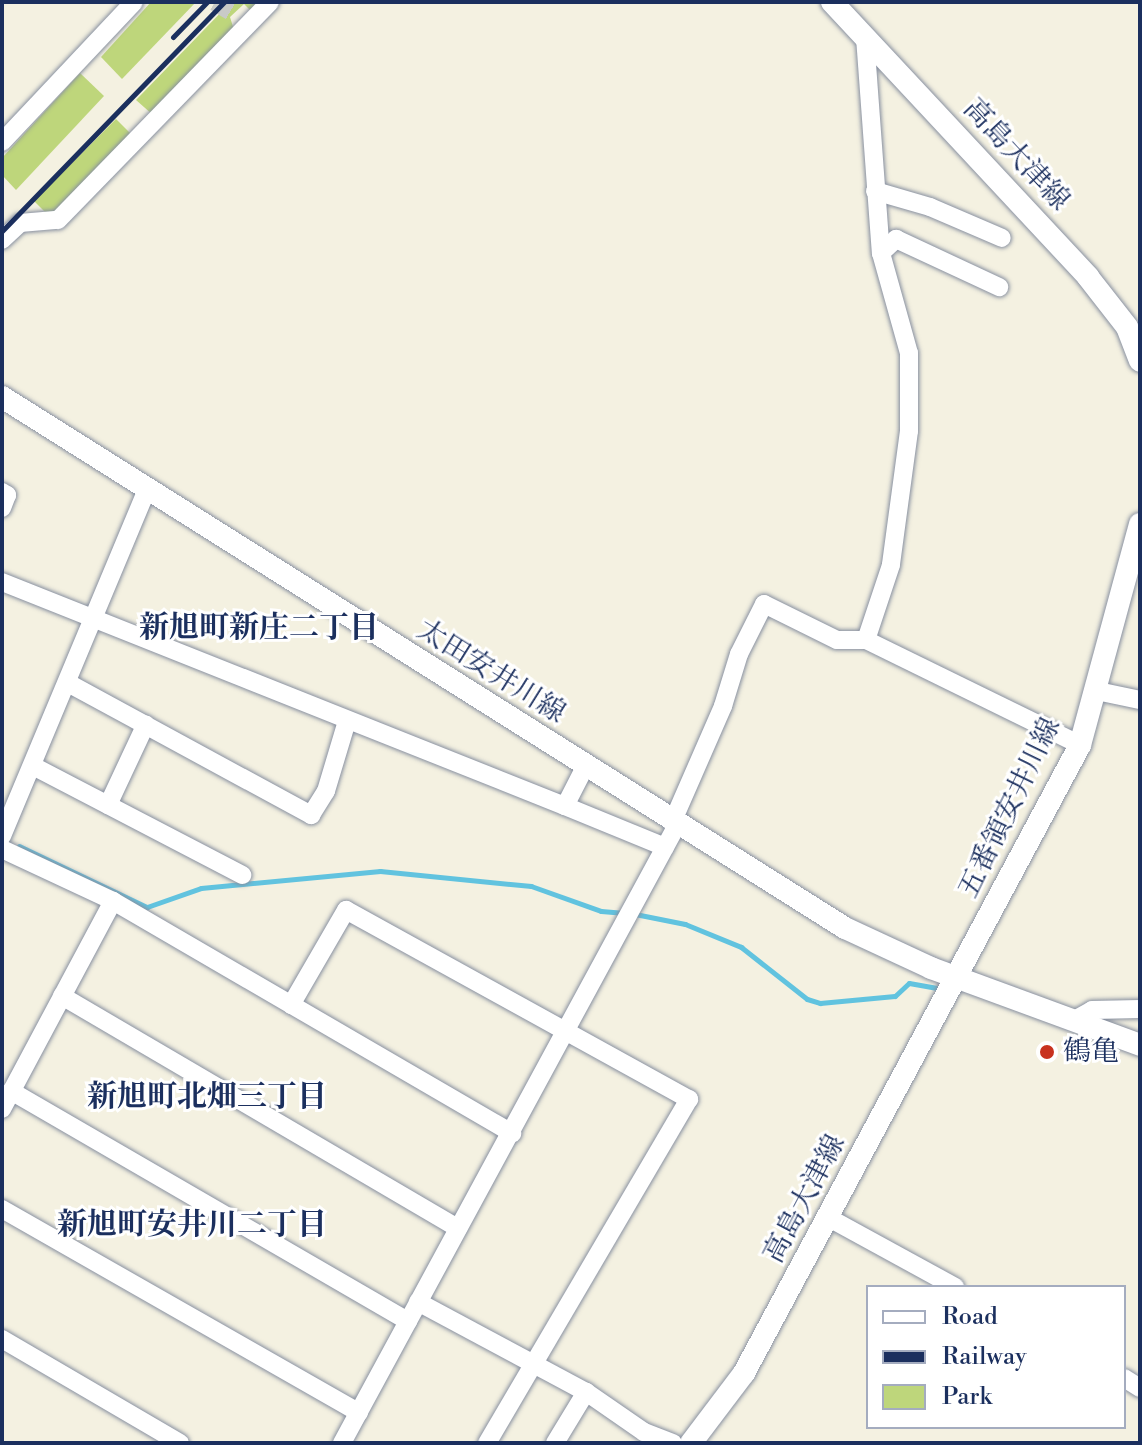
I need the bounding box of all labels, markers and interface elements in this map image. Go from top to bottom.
street label: 高島大津線 [956,92,1076,218]
district label: 新旭町新庄二丁目 [139,610,379,646]
street label: 太田安井川線 [411,613,571,731]
street label: 五番領安井川線 [952,713,1068,903]
place label: 鶴亀 [1063,1035,1119,1069]
marker: 鶴亀 [1038,1043,1056,1061]
district label: 新旭町北畑三丁目 [87,1079,327,1115]
street label: 高島大津線 [757,1129,853,1269]
district label: 新旭町安井川二丁目 [57,1207,327,1243]
legend [866,1285,1126,1429]
text: Road [942,1302,998,1332]
text: Railway [942,1342,1027,1372]
text: Park [942,1382,992,1412]

